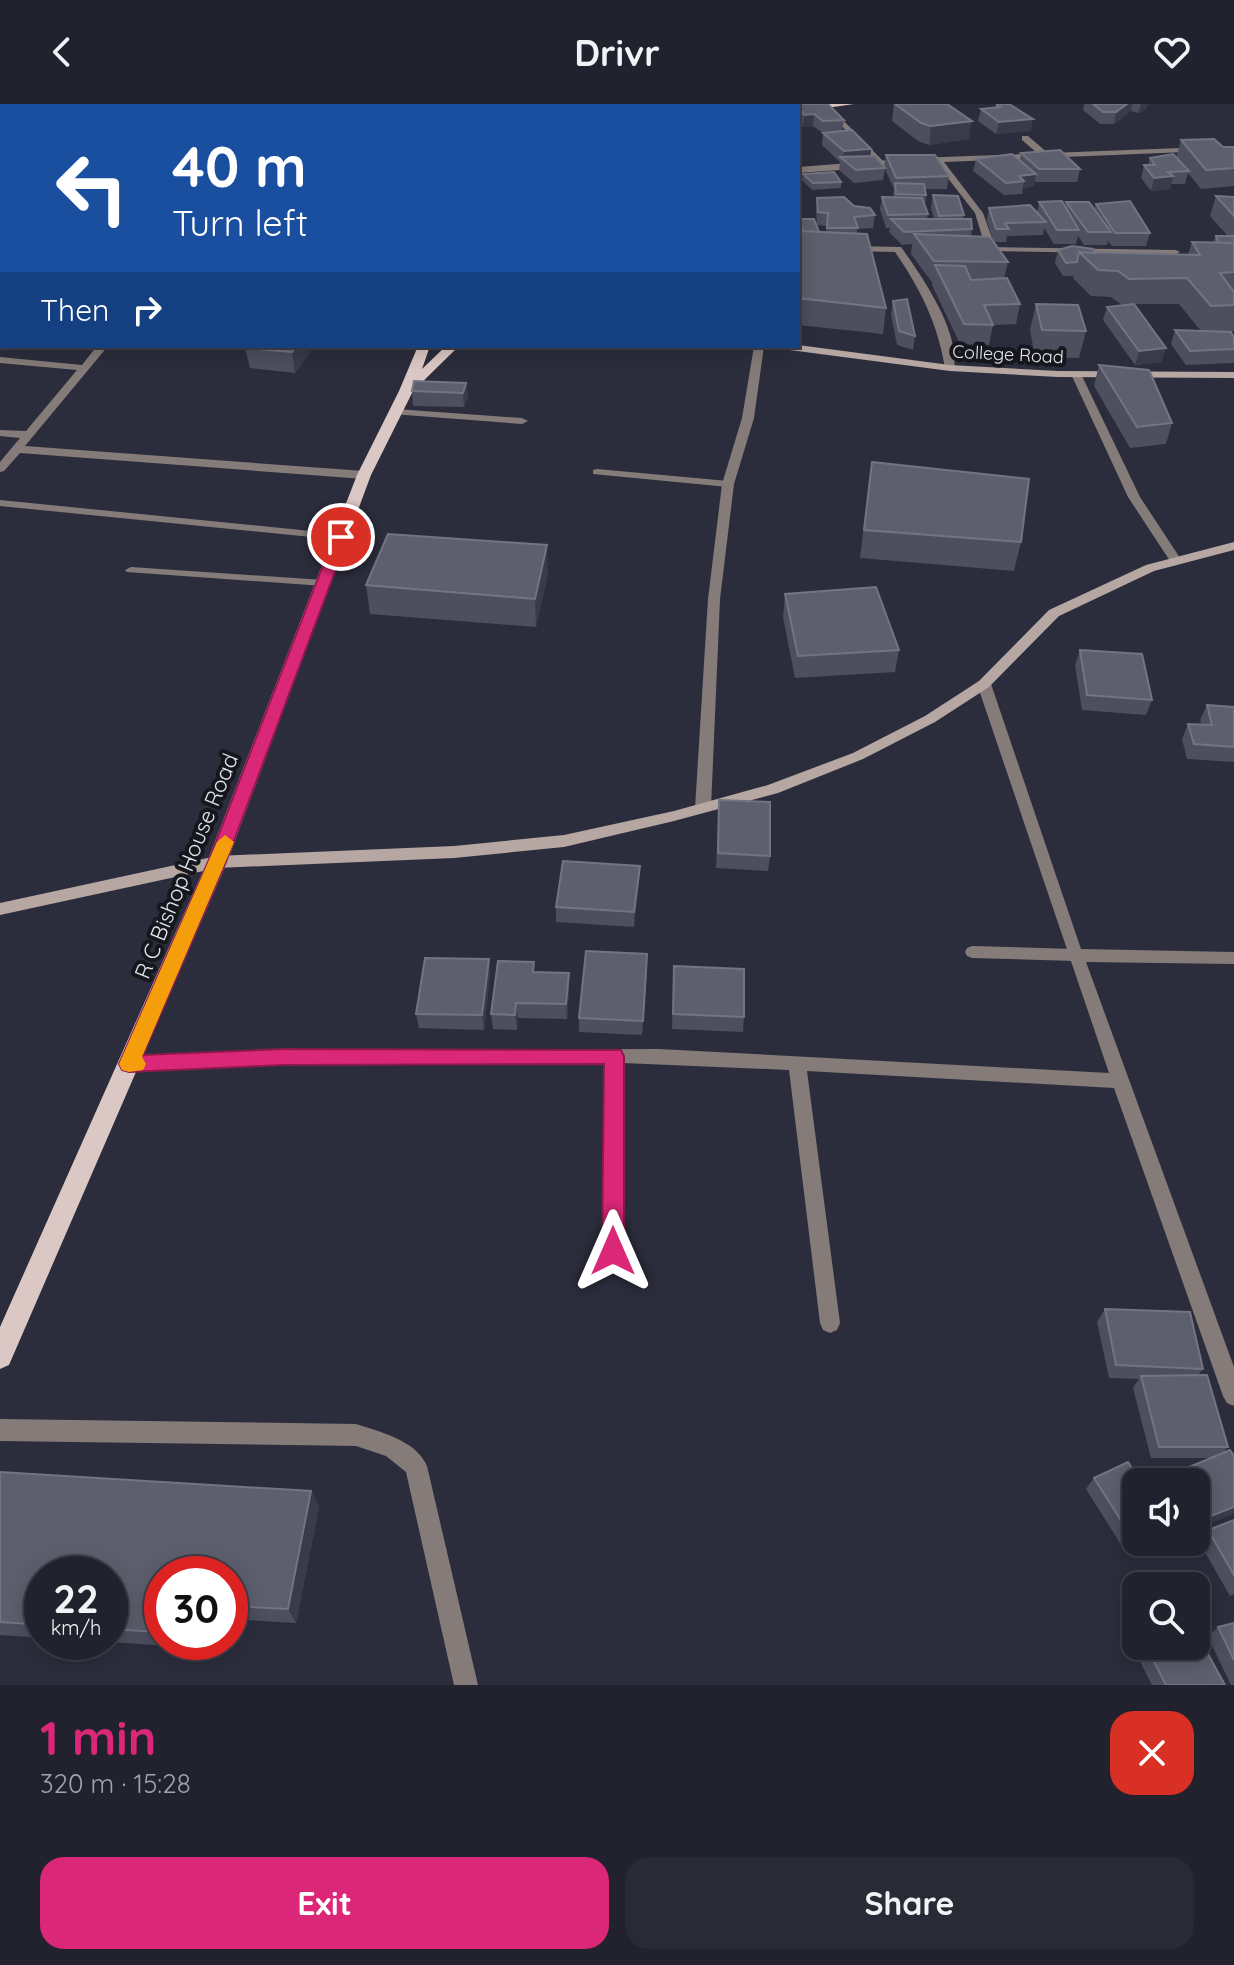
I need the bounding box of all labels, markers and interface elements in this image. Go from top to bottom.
icon: back [40,30,84,74]
text: Drivr [574,30,660,75]
icon: heart [1150,30,1194,74]
text: 40 m [172,131,307,201]
icon: left [40,136,144,240]
text: Turn left [172,200,308,245]
icon: right [125,288,169,332]
text: Then [40,291,109,329]
street label: College Road [952,340,1064,368]
pin [307,503,375,571]
icon: arrive [319,515,363,559]
street label: R C Bishop House Road [128,749,244,983]
position arrow [571,1209,655,1293]
map controls [1122,1468,1210,1660]
button: sound [1122,1468,1210,1556]
speed limit sign: 30 [144,1556,248,1660]
button: search [1122,1572,1210,1660]
text: 22 [53,1573,99,1623]
text: km/h [51,1615,101,1640]
text: 1 min [40,1707,156,1767]
button: close [1110,1711,1194,1795]
text: 320 m · 15:28 [40,1767,191,1800]
button: Exit [40,1857,609,1949]
button: Share [625,1857,1194,1949]

